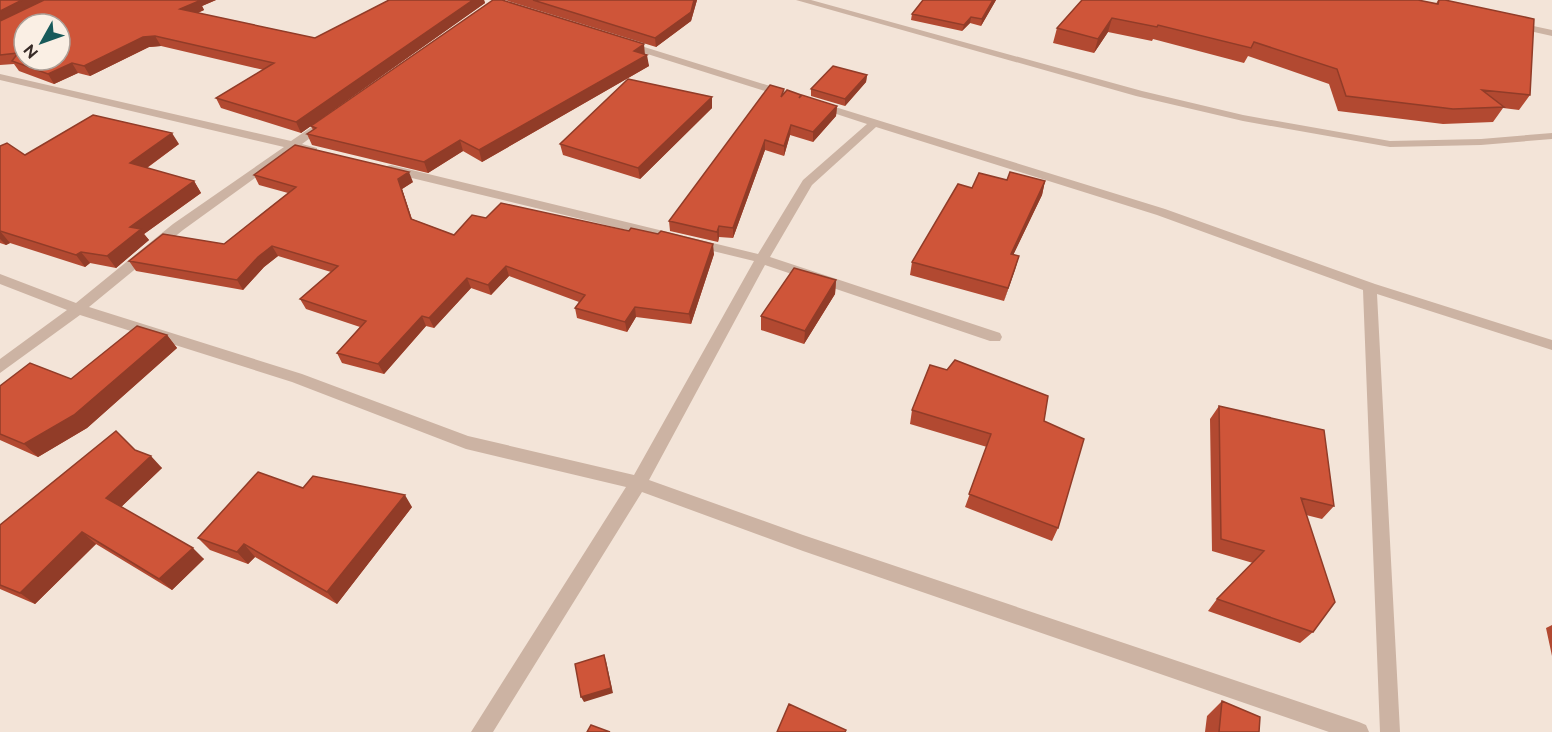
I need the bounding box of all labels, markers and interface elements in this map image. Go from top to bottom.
north arrow [12,12,72,72]
text: N [20,41,42,62]

